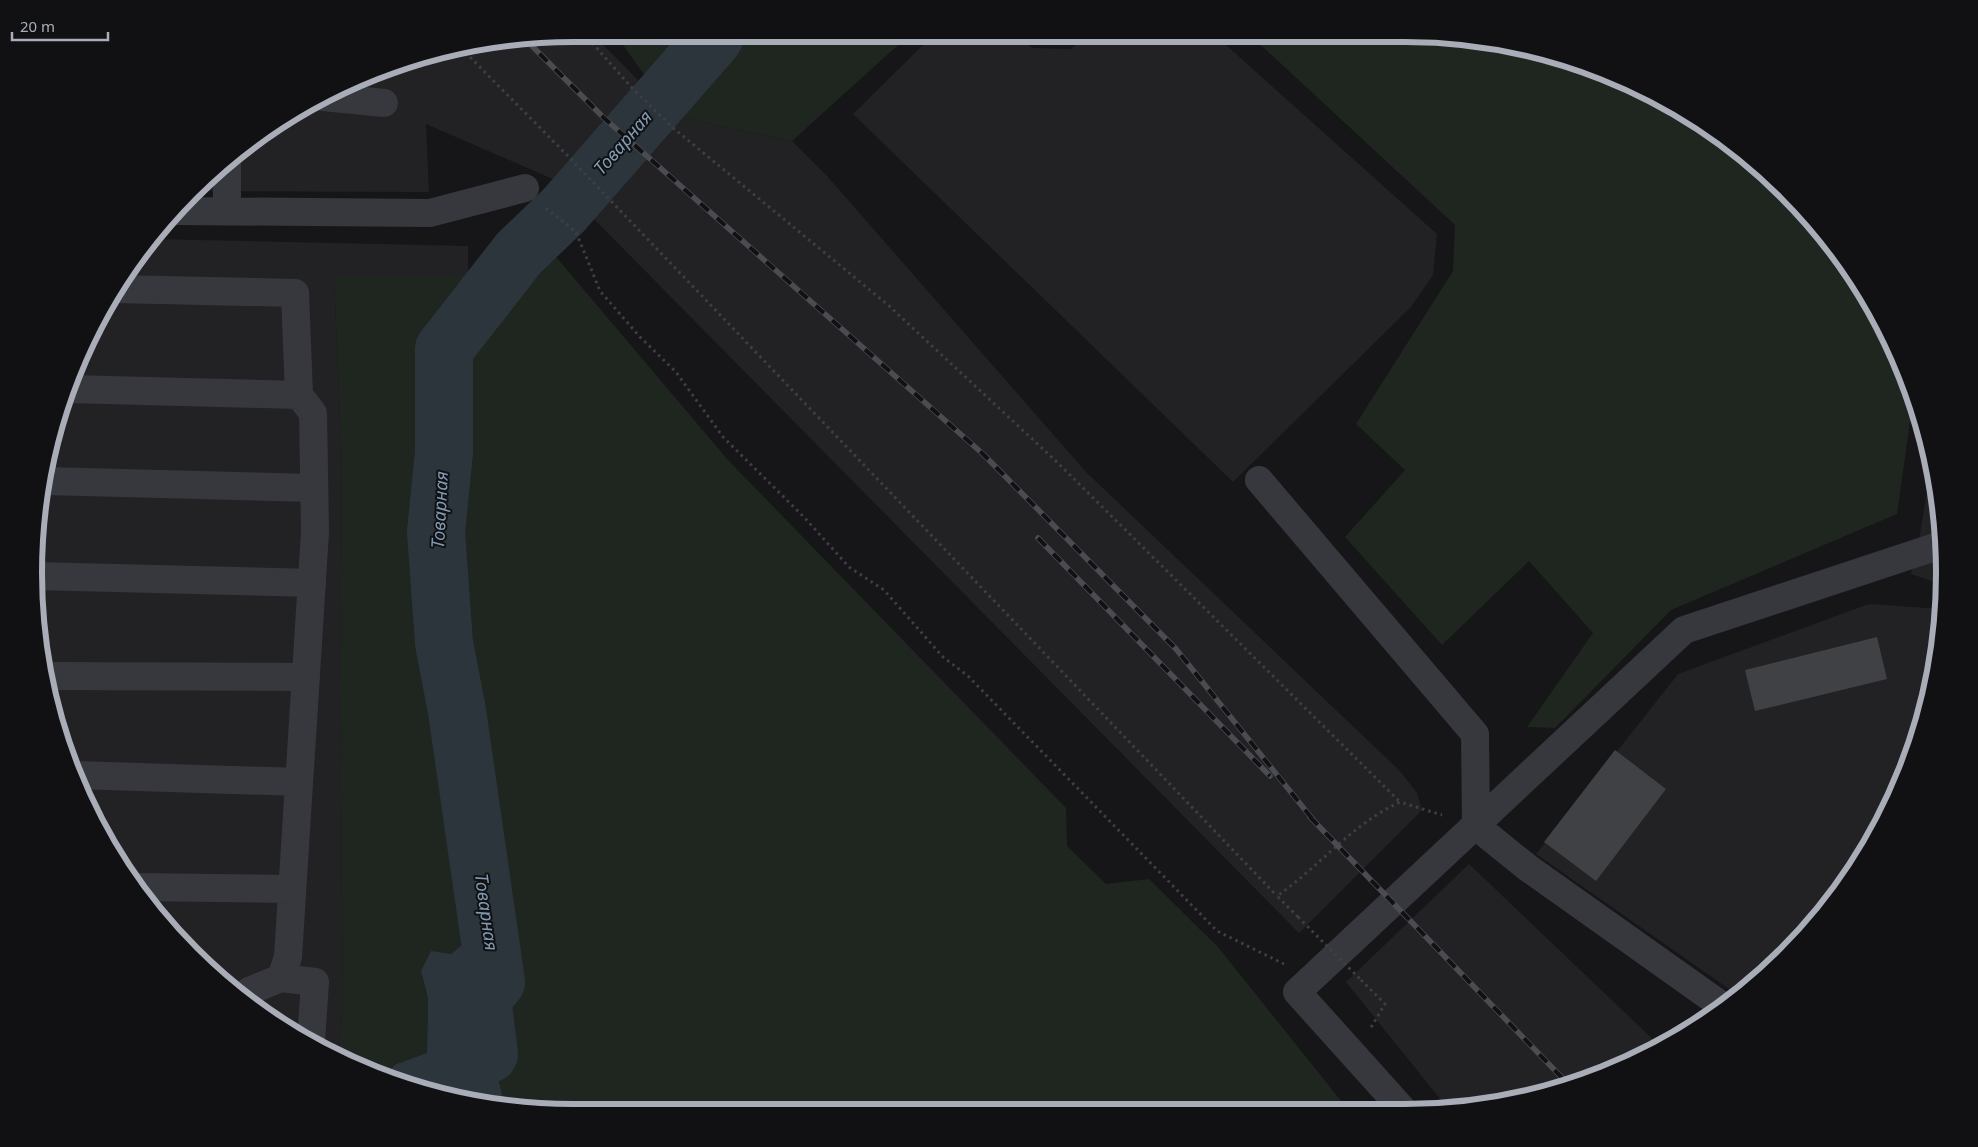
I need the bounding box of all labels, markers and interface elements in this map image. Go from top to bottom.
scale bar [12,10,109,42]
text: 20 m [20,16,55,36]
water label: Товарная [588,105,657,180]
water label: Товарная [425,471,453,549]
water label: Товарная [470,872,504,952]

